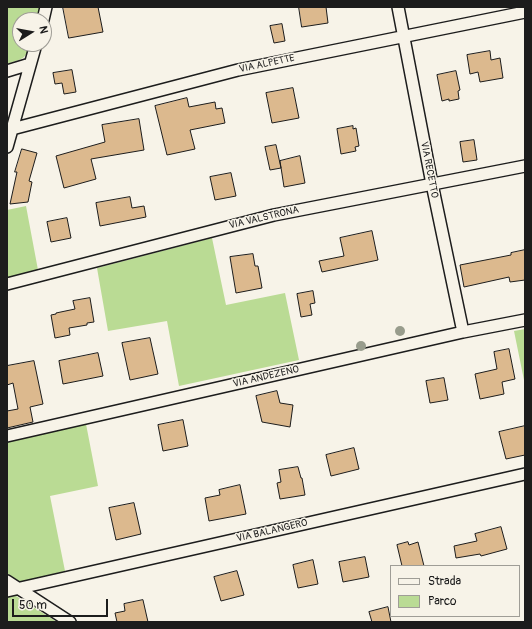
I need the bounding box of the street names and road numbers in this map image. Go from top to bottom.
street label: VIA ALPETTE [238,52,296,76]
street label: VIA RECETTO [418,141,440,199]
street label: VIA VALSTRONA [228,204,300,232]
street label: VIA ANDEZENO [232,364,300,390]
street label: VIA BALANGERO [235,517,309,545]

